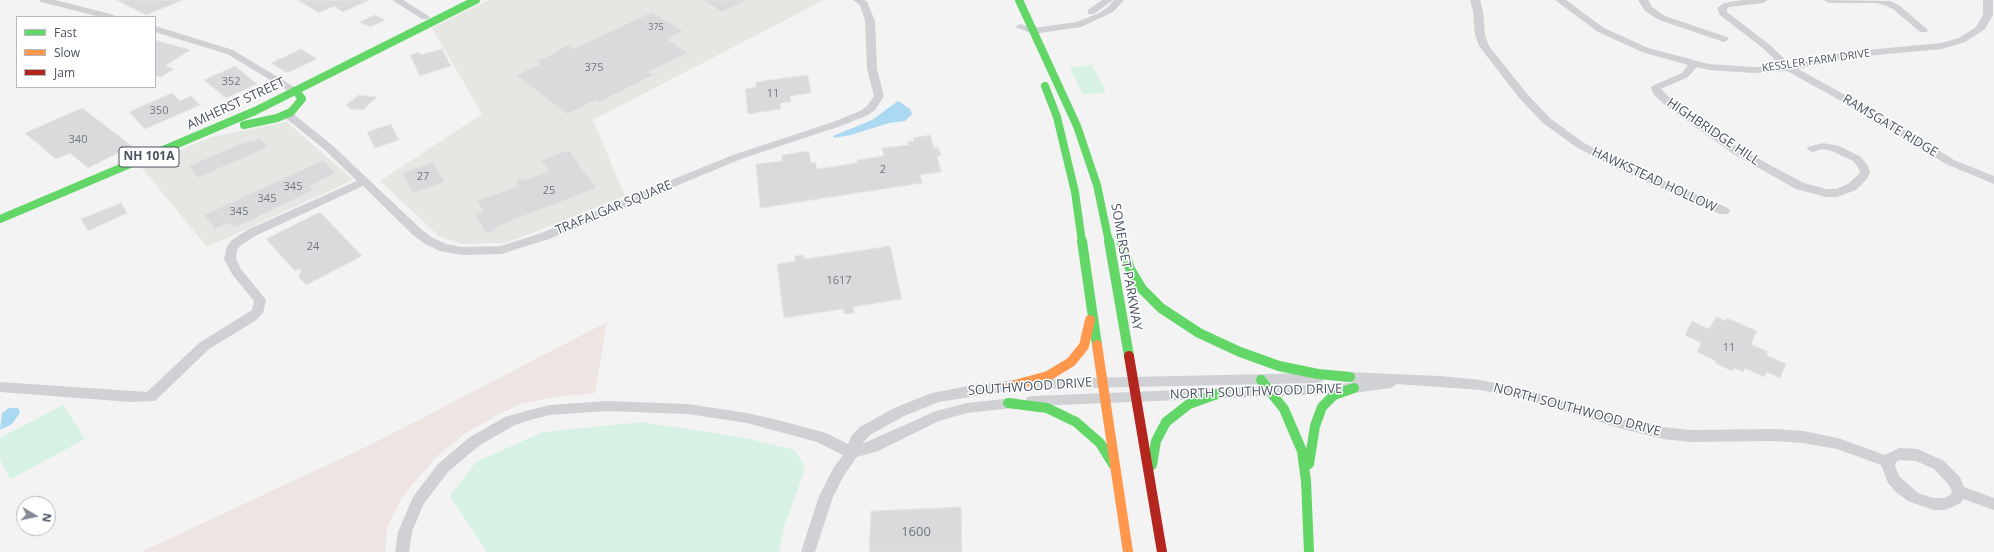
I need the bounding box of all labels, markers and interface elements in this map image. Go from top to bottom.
legend [16,16,156,88]
house number: 375 [648,22,664,32]
text: Fast [54,24,77,41]
text: Slow [54,44,80,61]
street label: KESSLER FARM DRIVE [1761,47,1871,75]
house number: 375 [585,61,603,75]
text: Jam [54,64,75,81]
street label: AMHERST STREET [185,74,287,134]
house number: 352 [222,75,240,89]
house number: 11 [767,87,779,101]
street label: RAMSGATE RIDGE [1840,91,1940,161]
street label: HIGHBRIDGE HILL [1664,95,1762,169]
house number: 350 [150,104,168,118]
house number: 340 [69,133,87,147]
street label: HAWKSTEAD HOLLOW [1589,144,1719,216]
road number: NH 101A [119,147,179,167]
house number: 2 [880,163,886,177]
house number: 27 [417,170,429,184]
street label: TRAFALGAR SQUARE [553,177,675,239]
house number: 345 [284,180,302,194]
house number: 25 [543,184,555,198]
house number: 345 [258,192,276,206]
street label: SOMERSET PARKWAY [1107,202,1145,332]
house number: 345 [230,205,248,219]
house number: 24 [307,240,319,254]
house number: 1617 [826,274,852,288]
house number: 11 [1723,341,1735,355]
street label: SOUTHWOOD DRIVE [967,375,1093,399]
street label: NORTH SOUTHWOOD DRIVE [1492,380,1662,440]
street label: NORTH SOUTHWOOD DRIVE [1169,381,1343,403]
north arrow [16,496,56,536]
text: N [39,512,55,523]
house number: 1600 [901,524,931,540]

